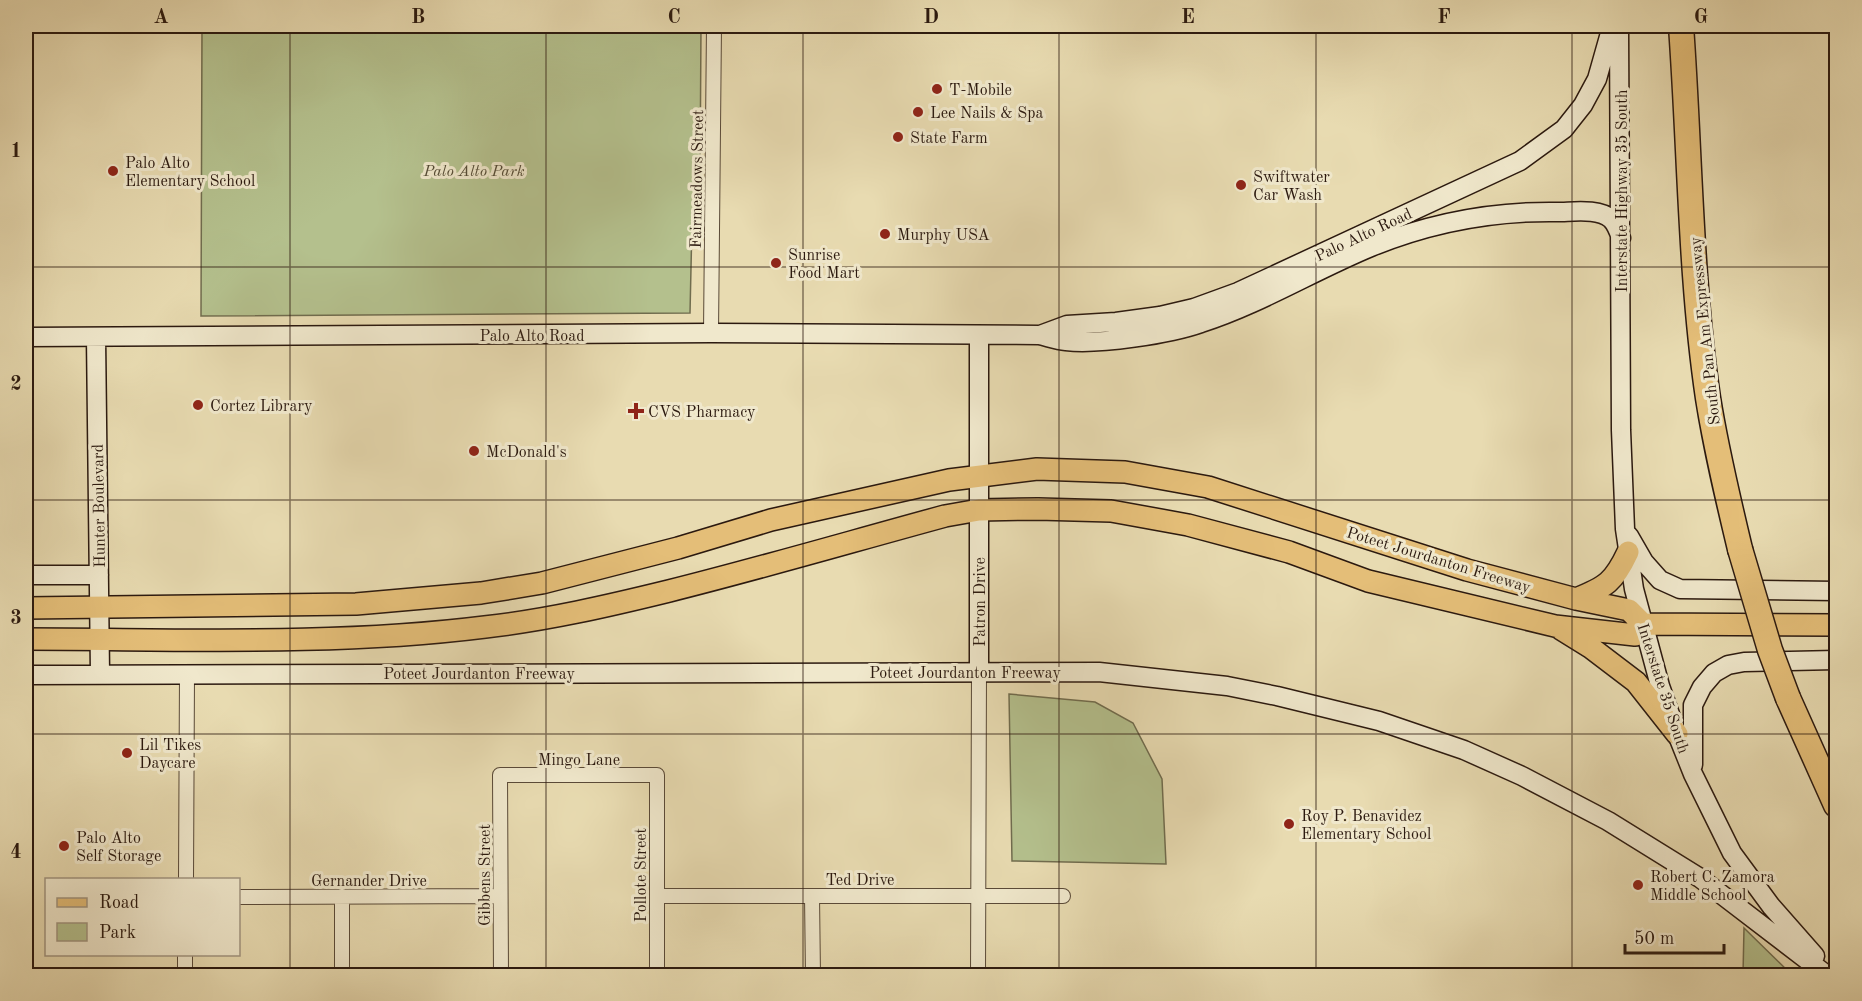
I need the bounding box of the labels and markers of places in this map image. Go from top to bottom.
marker: T-Mobile [930,82,944,96]
place label: T-Mobile [949,83,1012,99]
marker: Lee Nails & Spa [911,105,925,119]
place label: Lee Nails & Spa [930,106,1043,122]
marker: State Farm [891,130,905,144]
place label: State Farm [910,131,988,147]
place label: Palo Alto Elementary School [125,156,255,190]
marker: Palo Alto Elementary School [106,164,120,178]
place label: Swiftwater Car Wash [1253,170,1330,204]
marker: Swiftwater Car Wash [1234,178,1248,192]
marker: Murphy USA [878,227,892,241]
place label: Murphy USA [897,228,990,244]
place label: Sunrise Food Mart [788,248,860,282]
marker: Sunrise Food Mart [769,256,783,270]
marker: Cortez Library [191,398,205,412]
place label: Cortez Library [210,399,313,415]
marker: CVS Pharmacy [629,404,643,418]
place label: CVS Pharmacy [648,405,756,421]
marker: McDonald's [467,444,481,458]
place label: McDonald's [486,445,567,461]
place label: Lil Tikes Daycare [139,738,201,772]
marker: Lil Tikes Daycare [120,746,134,760]
place label: Roy P. Benavidez Elementary School [1301,809,1431,843]
marker: Roy P. Benavidez Elementary School [1282,817,1296,831]
place label: Palo Alto Self Storage [76,831,161,865]
marker: Palo Alto Self Storage [57,839,71,853]
place label: Robert C. Zamora Middle School [1650,870,1775,904]
marker: Robert C. Zamora Middle School [1631,878,1645,892]

